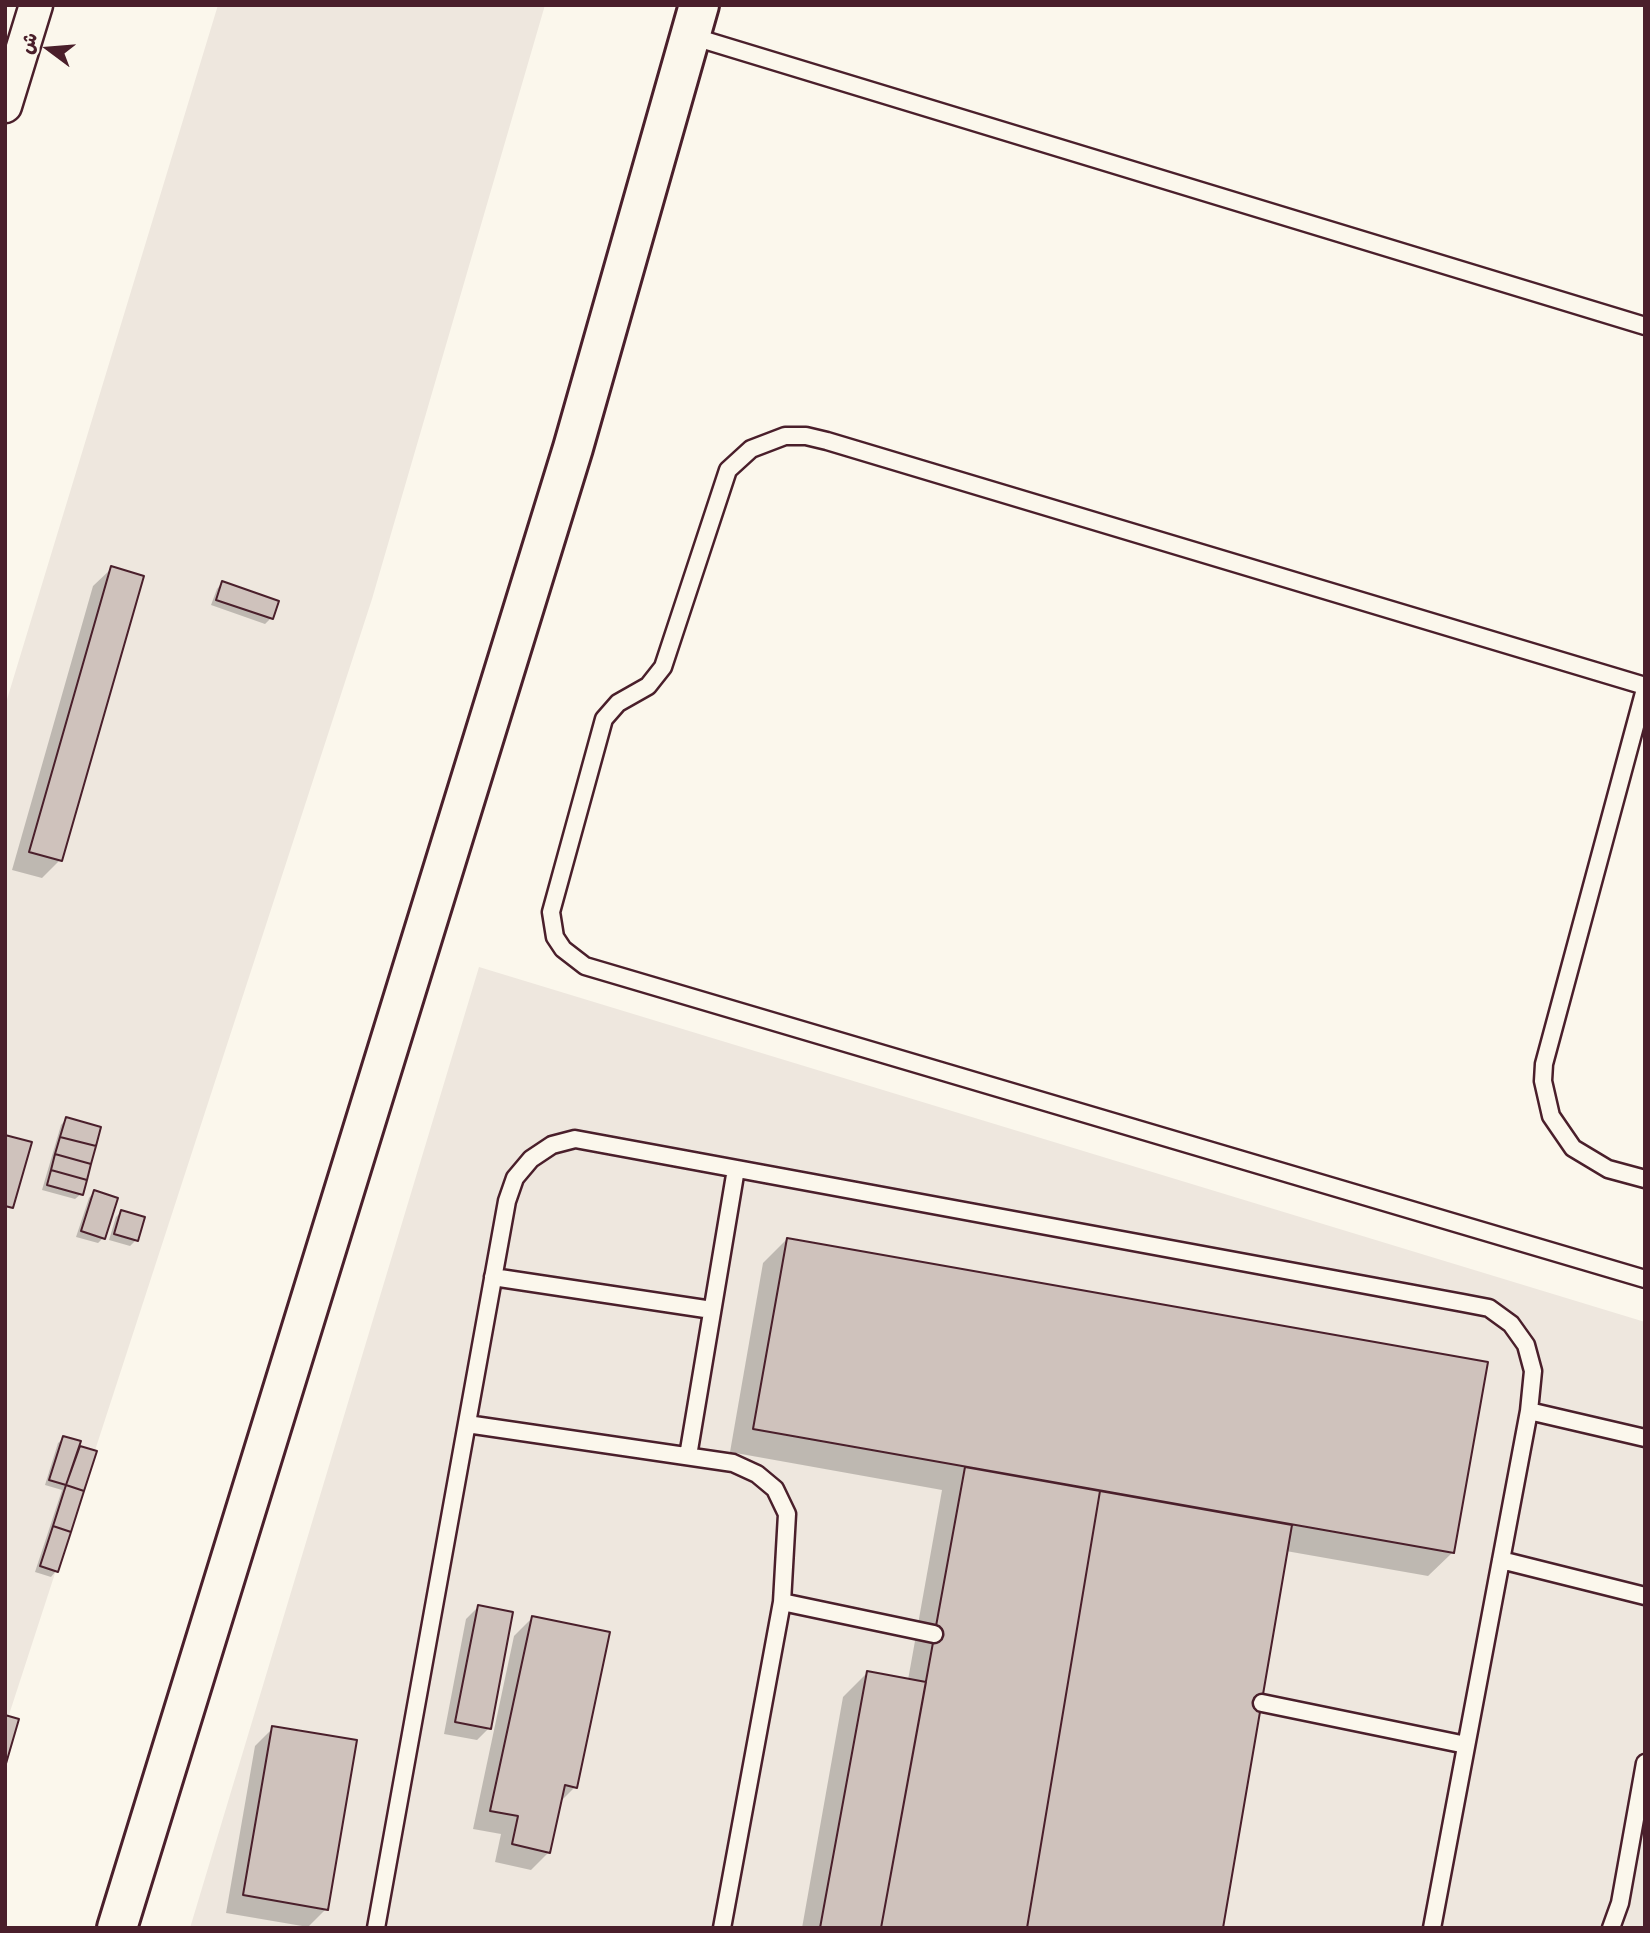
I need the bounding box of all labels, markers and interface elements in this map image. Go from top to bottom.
north arrow [14,14,84,84]
text: ش [13,30,43,57]

